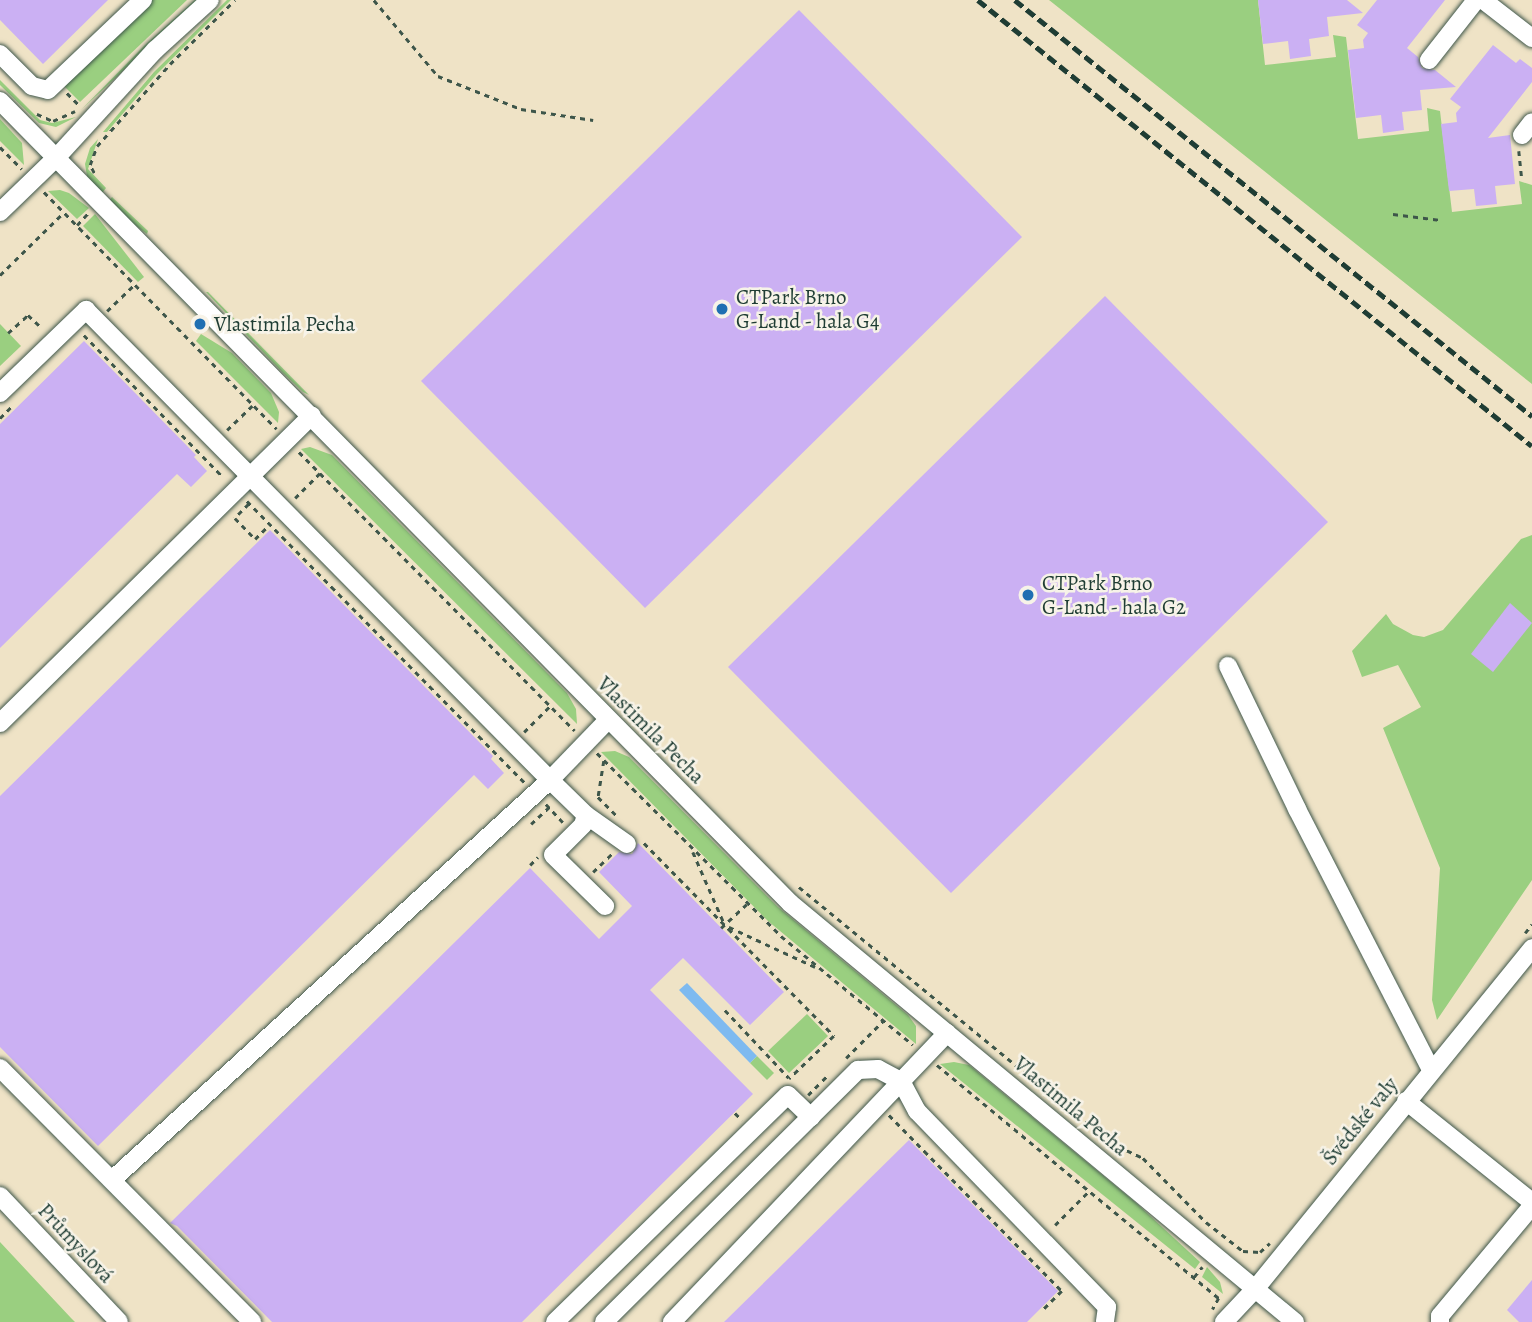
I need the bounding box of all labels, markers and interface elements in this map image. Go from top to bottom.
place label: CTPark Brno G-Land - hala G4 [736,284,880,334]
marker: CTPark Brno G-Land - hala G4 [714,301,730,317]
place label: Vlastimila Pecha [214,311,355,337]
marker: Vlastimila Pecha [192,316,208,332]
place label: CTPark Brno G-Land - hala G2 [1042,570,1187,620]
marker: CTPark Brno G-Land - hala G2 [1020,587,1036,603]
street label: Vlastimila Pecha [592,671,710,789]
street label: Vlastimila Pecha [1009,1051,1133,1161]
street label: Švédské valy [1317,1072,1403,1170]
street label: Průmyslová [33,1198,119,1288]

